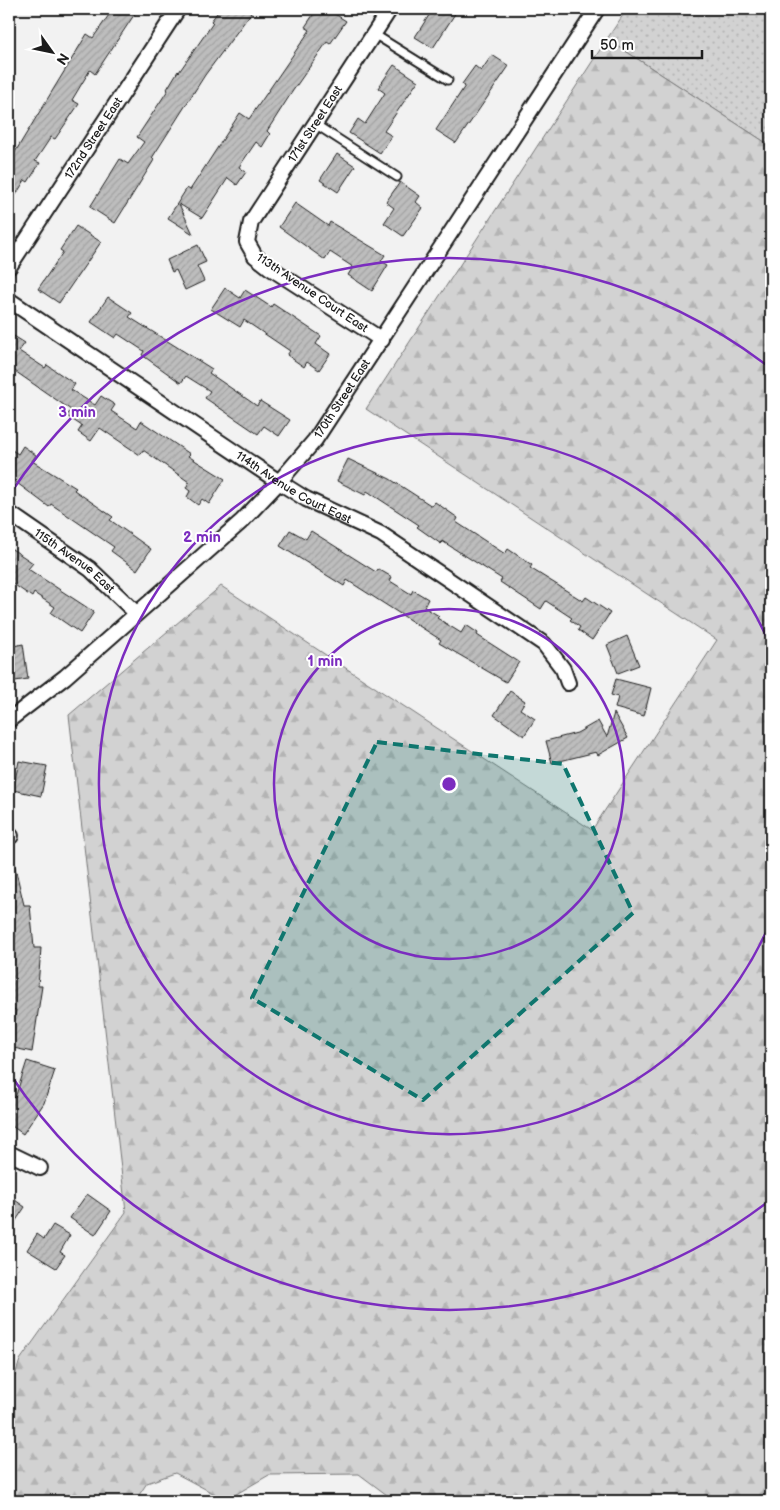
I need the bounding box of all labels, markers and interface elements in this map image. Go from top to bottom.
north arrow [28,28,78,78]
scale bar [592,28,702,60]
text: 50 m [600,36,634,55]
text: N [52,50,72,68]
street label: 171st Street East [285,82,346,165]
street label: 172nd Street East [61,94,126,182]
street label: 113th Avenue Court East [253,250,371,336]
street label: 170th Street East [311,356,374,441]
text: 3 min [58,403,96,422]
street label: 114th Avenue Court East [233,448,354,527]
street label: 115th Avenue East [31,525,118,596]
text: 2 min [183,528,221,547]
text: 1 min [307,652,343,671]
centre of rings [440,775,458,793]

